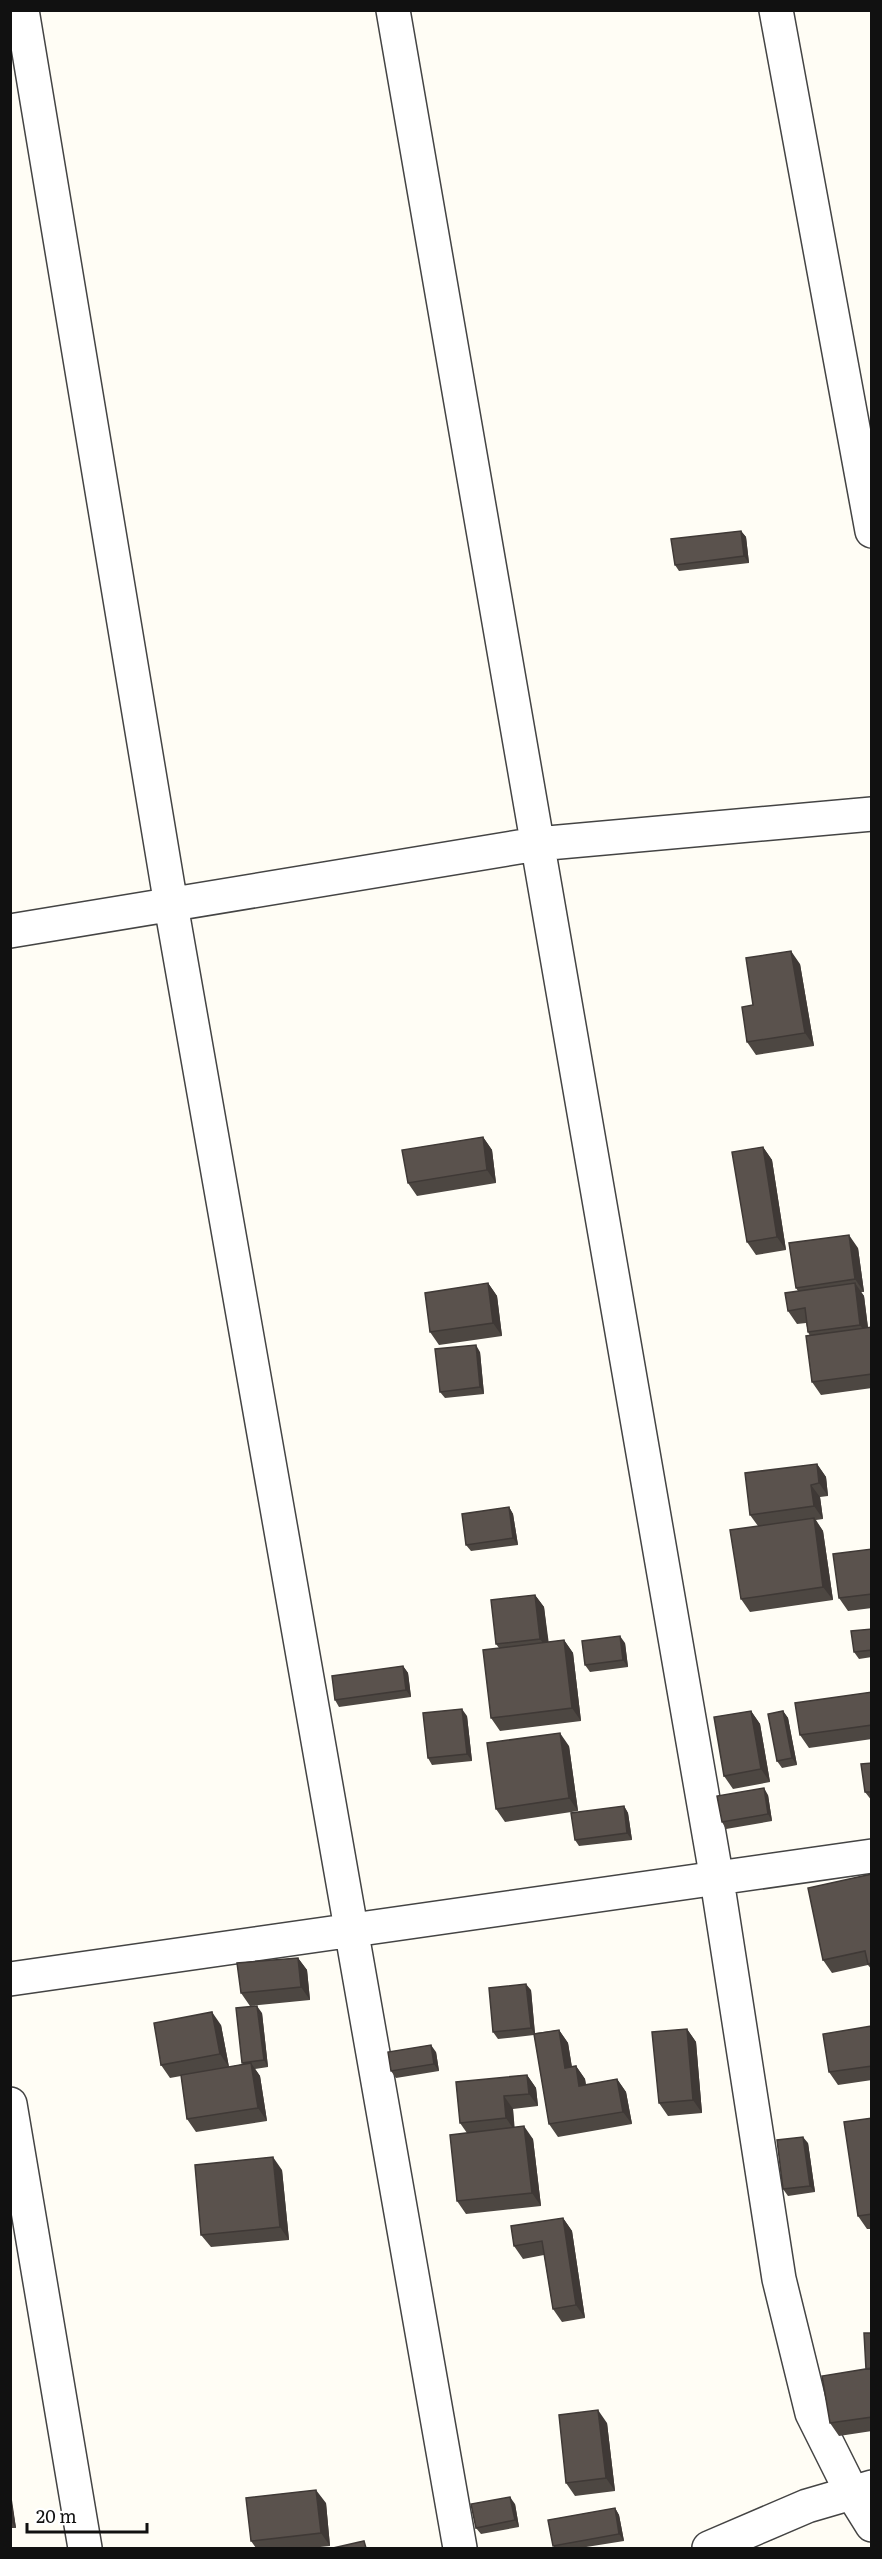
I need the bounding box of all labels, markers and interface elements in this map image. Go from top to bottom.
scale bar [27,2496,147,2534]
text: 20 m [36,2502,77,2529]

